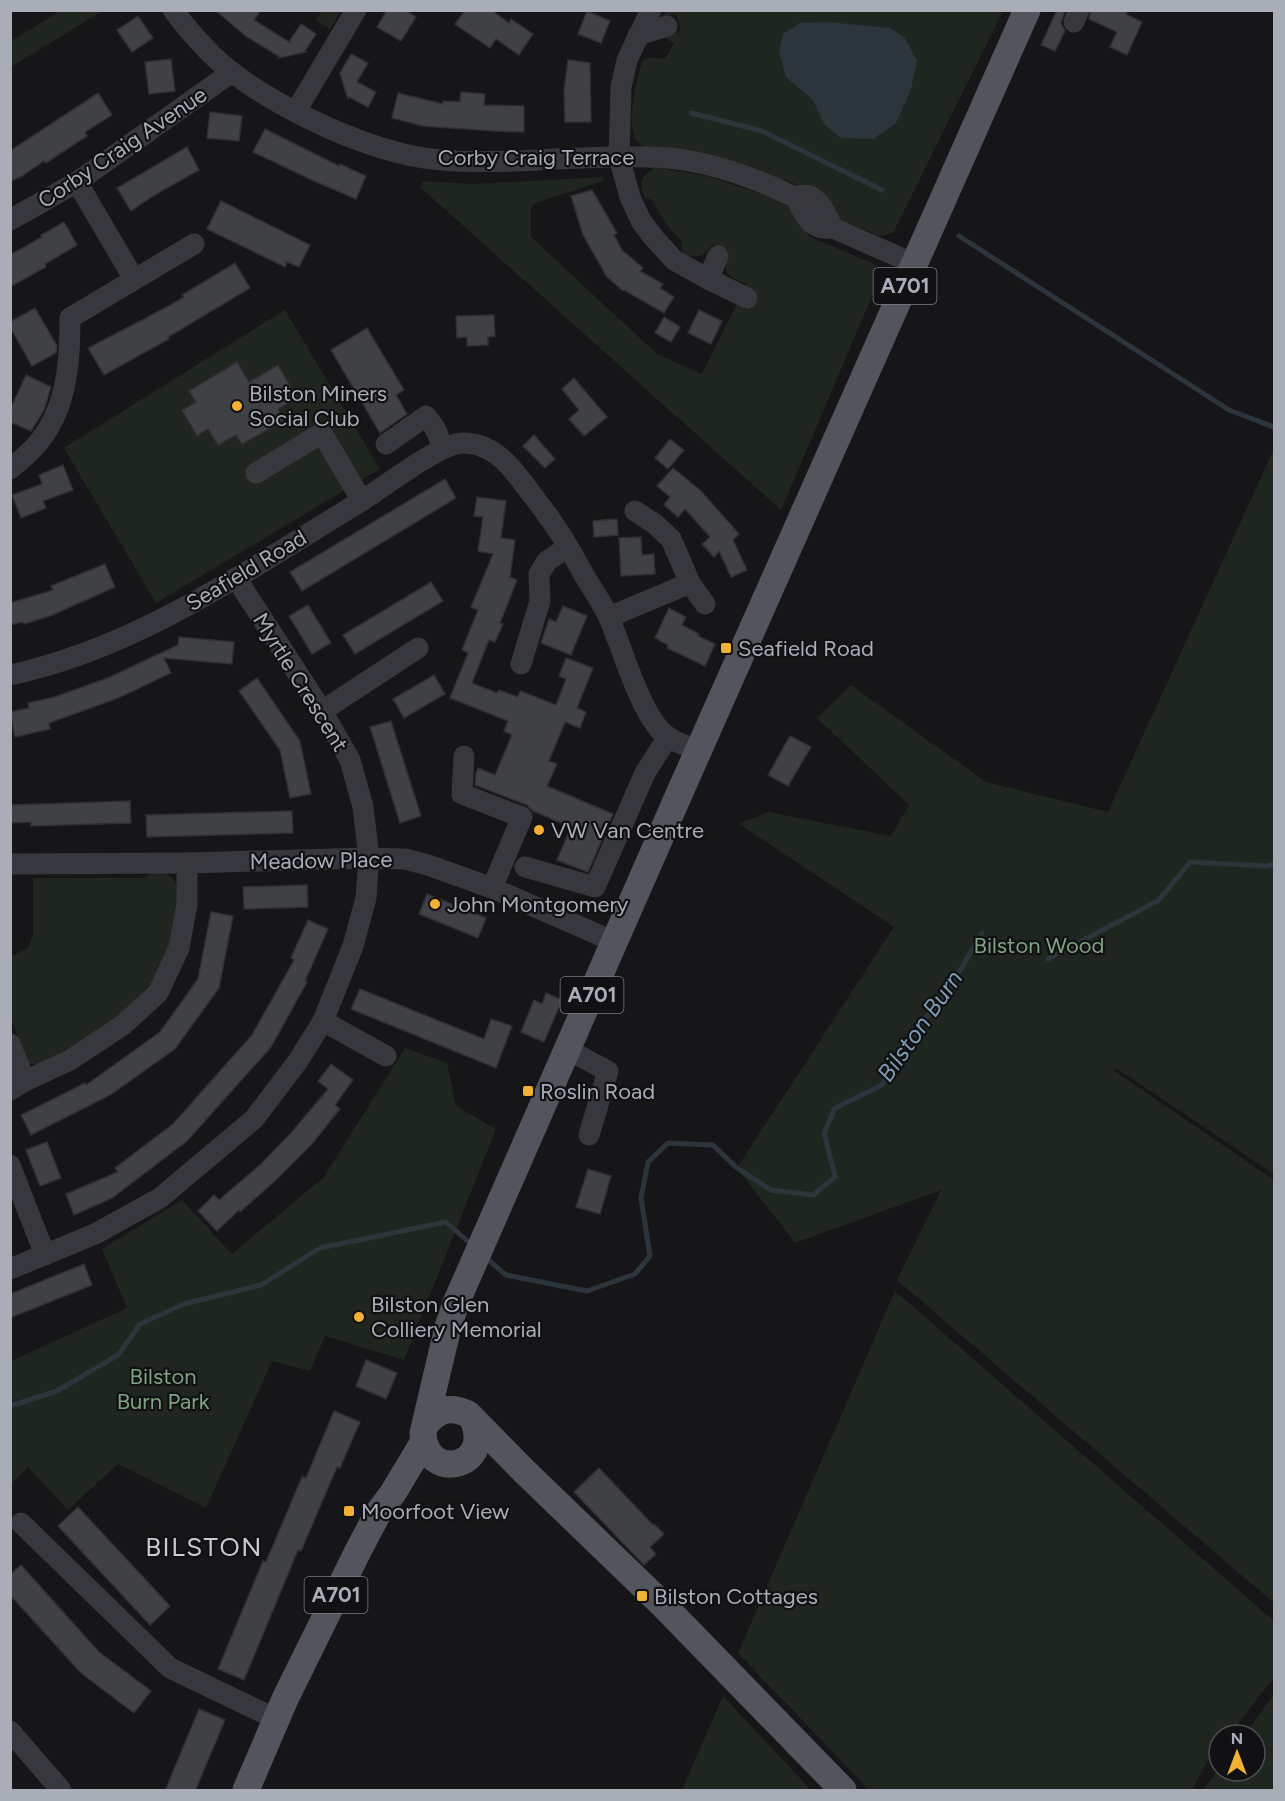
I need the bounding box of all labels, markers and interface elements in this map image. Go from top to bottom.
street label: Corby Craig Avenue [33,81,212,214]
street label: Corby Craig Terrace [438,144,634,171]
road number: A701 [874,268,936,304]
place label: Bilston Miners Social Club [249,380,387,432]
marker: Bilston Miners Social Club [230,399,244,413]
street label: Seafield Road [181,524,311,617]
street label: Myrtle Crescent [247,608,354,757]
place label: Seafield Road [738,635,874,662]
marker: Seafield Road [719,641,733,655]
place label: VW Van Centre [551,817,704,844]
marker: VW Van Centre [532,823,546,837]
street label: Meadow Place [249,846,393,875]
place label: John Montgomery [447,891,629,918]
marker: John Montgomery [428,897,442,911]
park label: Bilston Wood [973,932,1105,959]
water label: Bilston Burn [871,965,968,1087]
road number: A701 [560,977,624,1013]
place label: Roslin Road [540,1078,655,1105]
marker: Roslin Road [521,1084,535,1098]
place label: Bilston Glen Colliery Memorial [371,1291,542,1343]
marker: Bilston Glen Colliery Memorial [352,1310,366,1324]
park label: Bilston Burn Park [117,1363,210,1415]
place label: Moorfoot View [361,1498,510,1525]
marker: Moorfoot View [342,1504,356,1518]
district label: BILSTON [145,1531,263,1563]
road number: A701 [304,1577,368,1613]
place label: Bilston Cottages [654,1583,818,1610]
marker: Bilston Cottages [635,1589,649,1603]
north arrow [1207,1723,1267,1783]
text: N [1231,1729,1243,1748]

